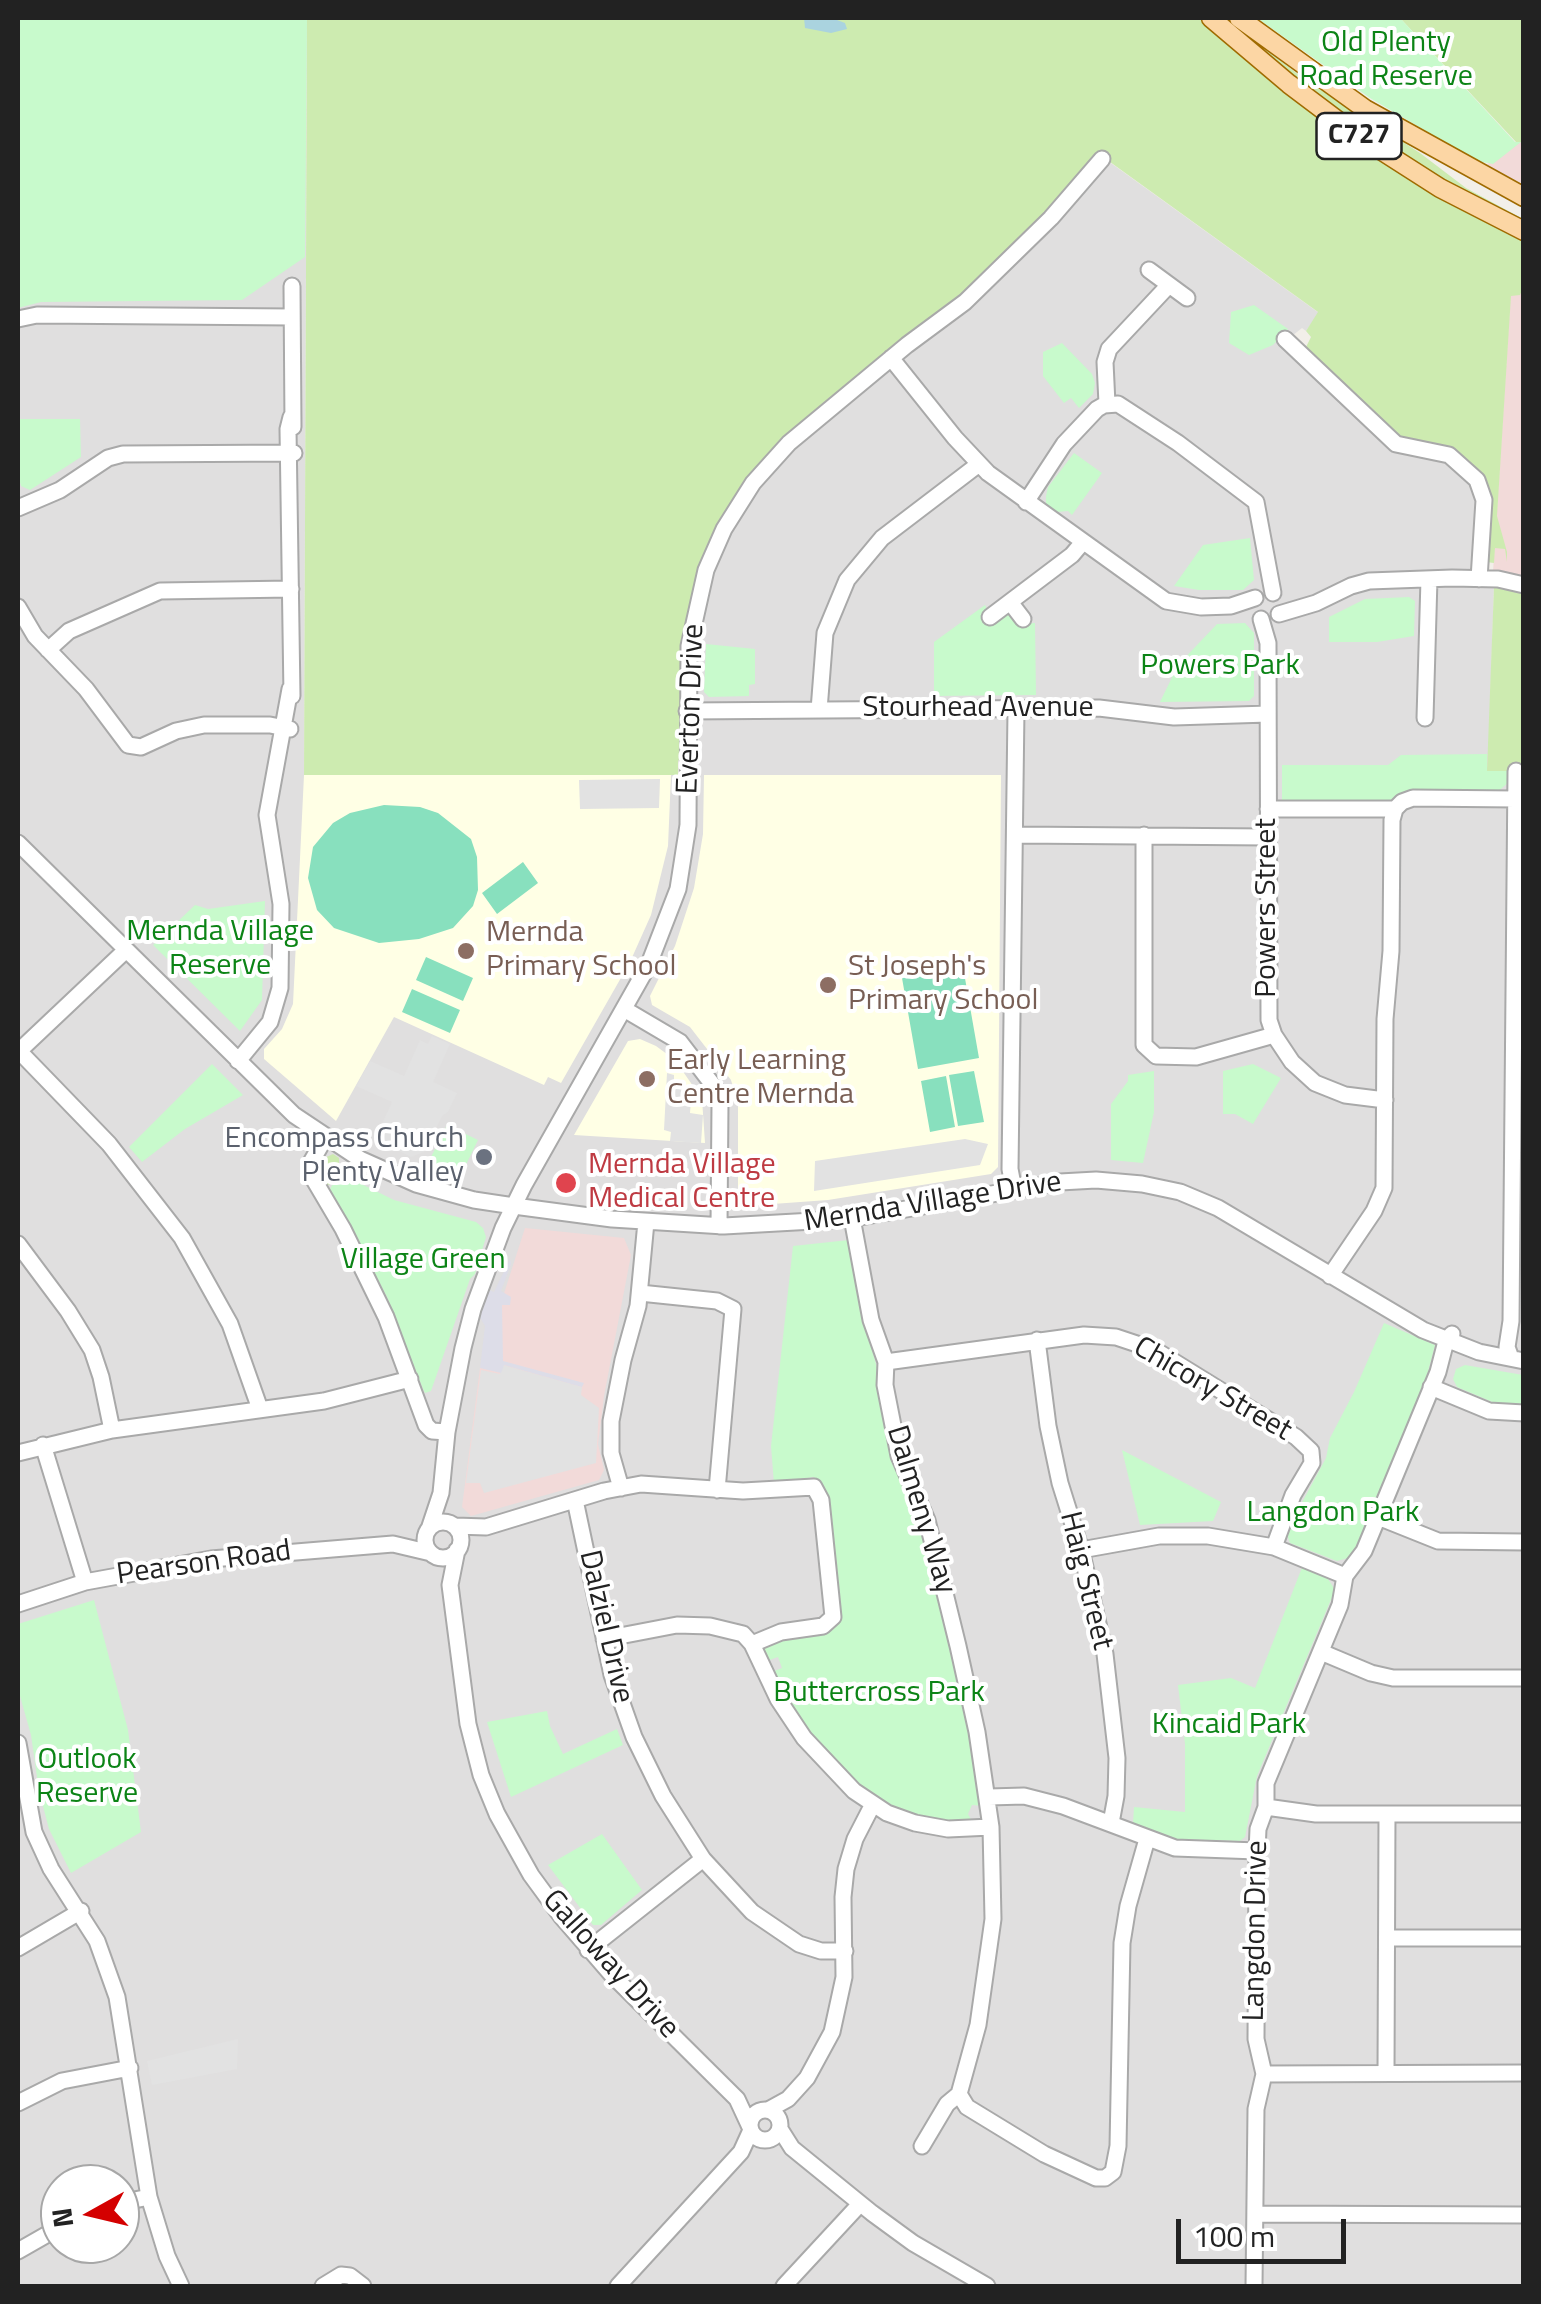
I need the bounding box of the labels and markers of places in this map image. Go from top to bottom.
place label: Mernda Primary School [486,916,676,986]
marker: Mernda Primary School [455,940,477,962]
place label: St Joseph's Primary School [848,950,1038,1020]
marker: St Joseph's Primary School [817,974,839,996]
place label: Early Learning Centre Mernda [667,1044,854,1114]
marker: Early Learning Centre Mernda [636,1068,658,1090]
place label: Encompass Church Plenty Valley [225,1122,464,1192]
marker: Encompass Church Plenty Valley [473,1146,495,1168]
place label: Mernda Village Medical Centre [588,1148,776,1218]
marker: Mernda Village Medical Centre [553,1170,579,1196]

